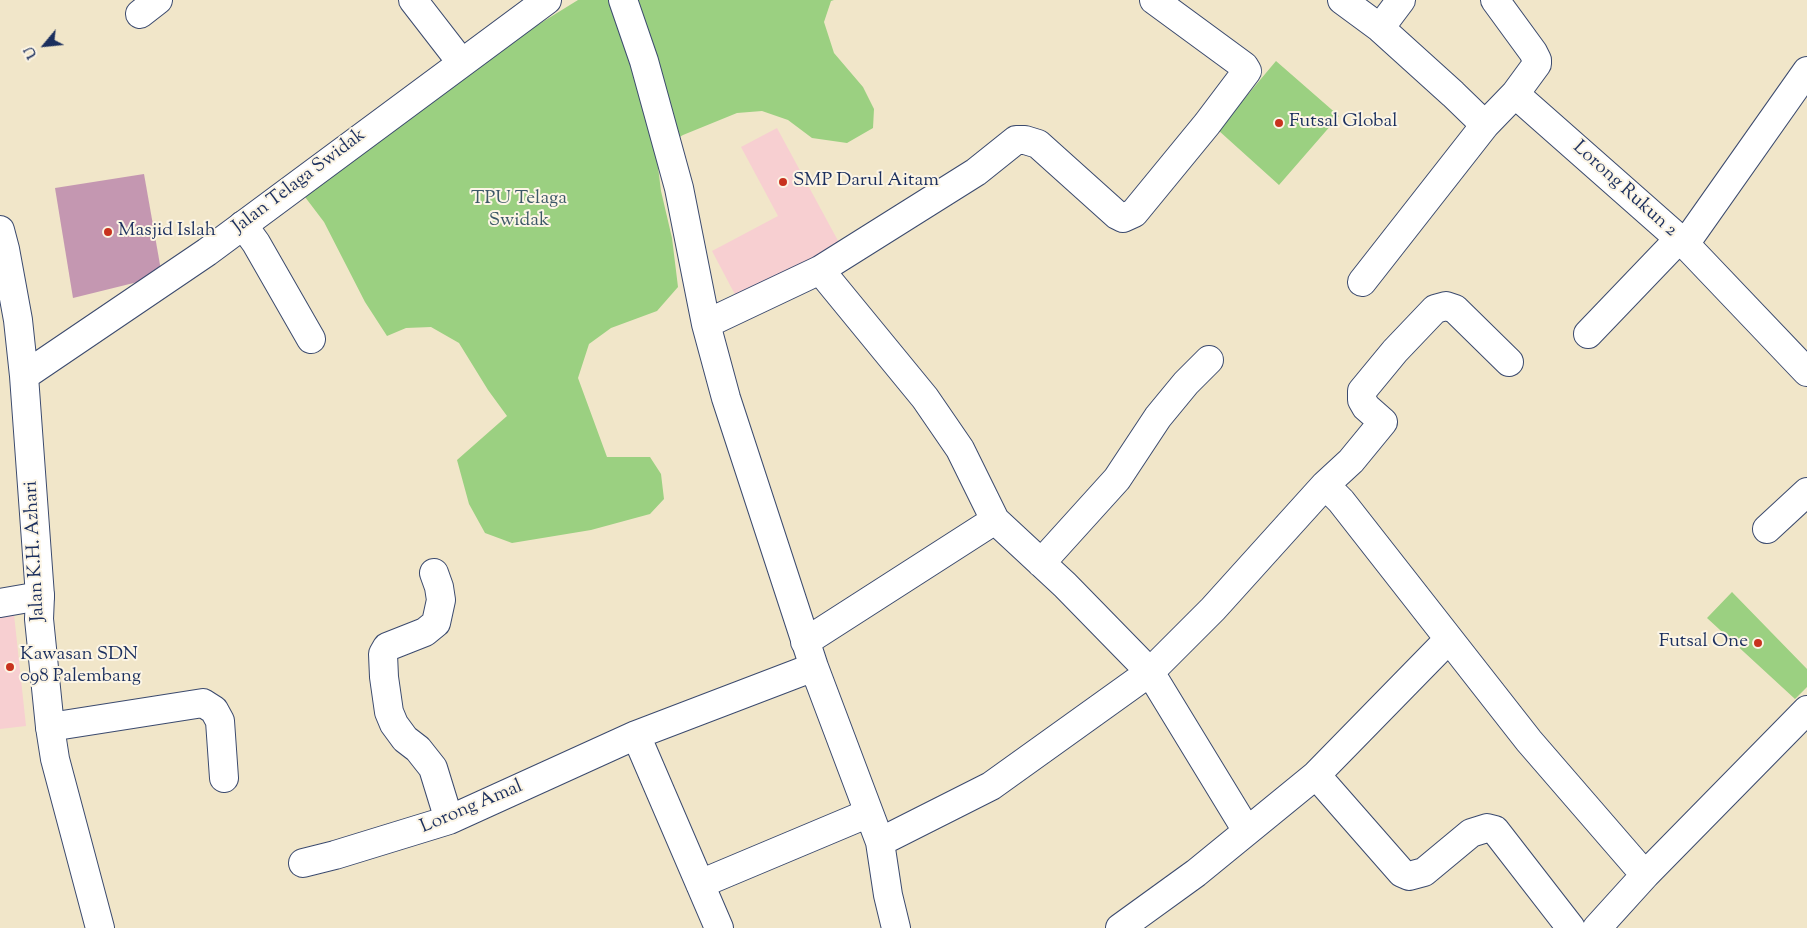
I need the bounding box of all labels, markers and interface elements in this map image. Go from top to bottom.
north arrow [20,20,70,70]
text: U [20,42,43,62]
place label: Futsal Global [1289,112,1398,134]
marker: Futsal Global [1273,117,1285,129]
street label: Jalan Telaga Swidak [229,125,371,239]
street label: Lorong Rukun 2 [1567,137,1681,243]
place label: SMP Darul Aitam [793,171,939,193]
marker: SMP Darul Aitam [777,176,789,188]
park label: TPU Telaga Swidak [471,189,567,233]
place label: Masjid Islah [118,221,216,243]
marker: Masjid Islah [102,226,114,238]
street label: Jalan K.H. Azhari [21,480,51,622]
place label: Futsal One [1659,632,1748,654]
marker: Futsal One [1752,637,1764,649]
place label: Kawasan SDN 098 Palembang [20,645,141,689]
marker: Kawasan SDN 098 Palembang [4,661,16,673]
street label: Lorong Amal [417,776,527,840]

